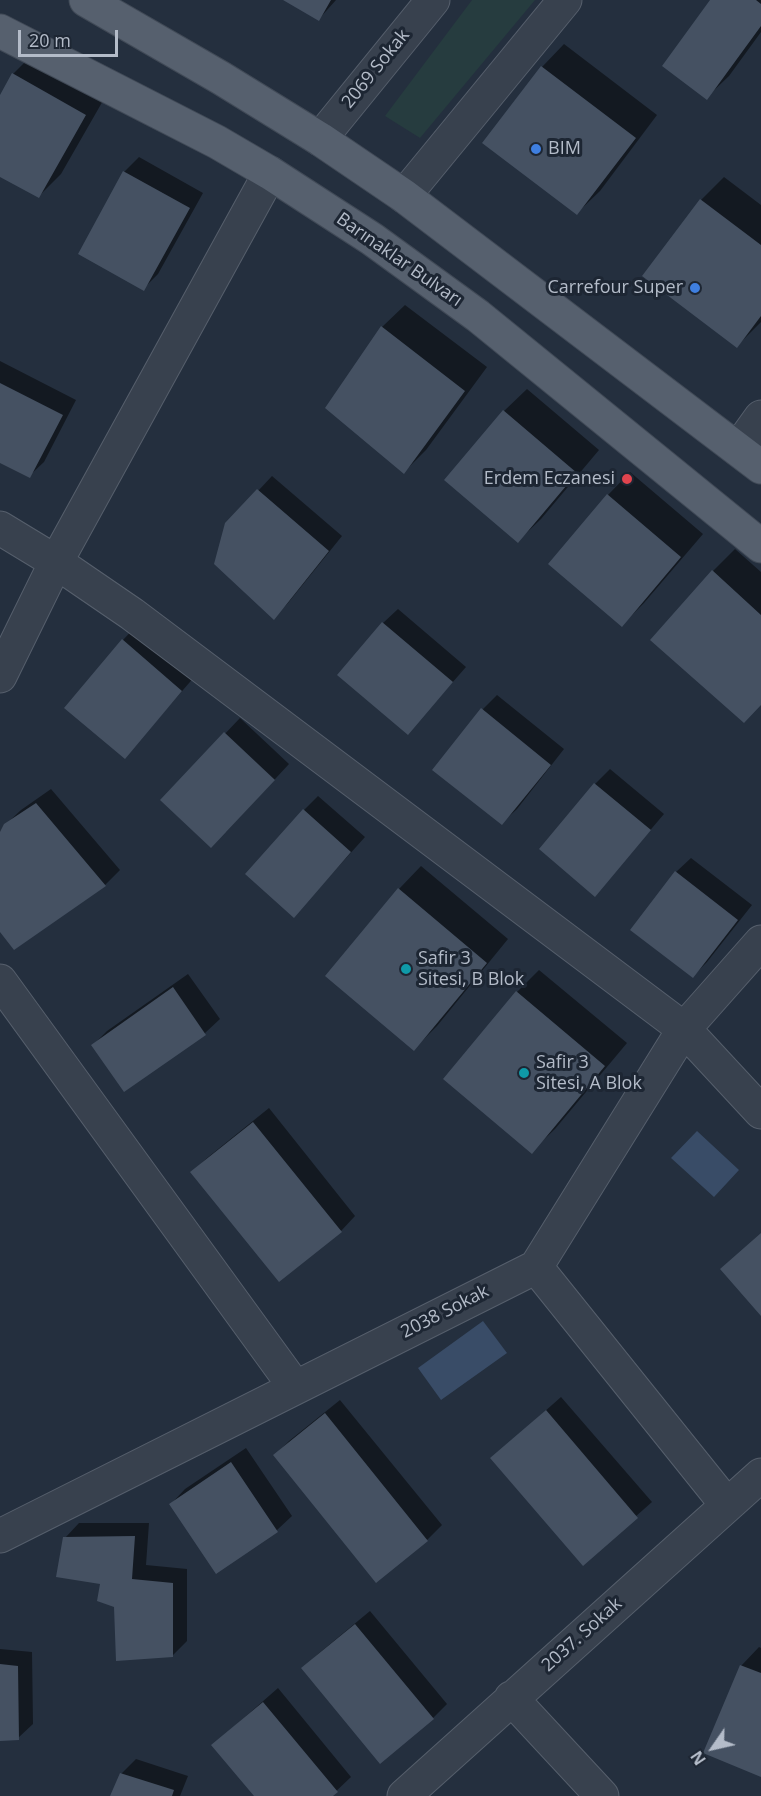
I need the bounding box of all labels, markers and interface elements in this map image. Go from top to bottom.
scale bar [21,18,122,56]
street label: 2069 Sokak [338,25,414,113]
text: 20 m [29,28,71,52]
place label: BIM [548,138,581,160]
marker: BIM [529,142,543,156]
street label: Barınaklar Bulvarı [332,209,466,311]
place label: Carrefour Super [547,277,683,299]
marker: Carrefour Super [688,281,702,295]
place label: Erdem Eczanesi [484,468,615,490]
marker: Erdem Eczanesi [620,472,634,486]
place label: Safir 3 Sitesi, B Blok [418,948,524,990]
marker: Safir 3 Sitesi, B Blok [399,962,413,976]
place label: Safir 3 Sitesi, A Blok [536,1052,642,1094]
marker: Safir 3 Sitesi, A Blok [517,1066,531,1080]
street label: 2038 Sokak [398,1281,492,1343]
street label: 2037. Sokak [538,1593,626,1677]
north arrow [683,1718,743,1778]
text: N [685,1747,711,1770]

